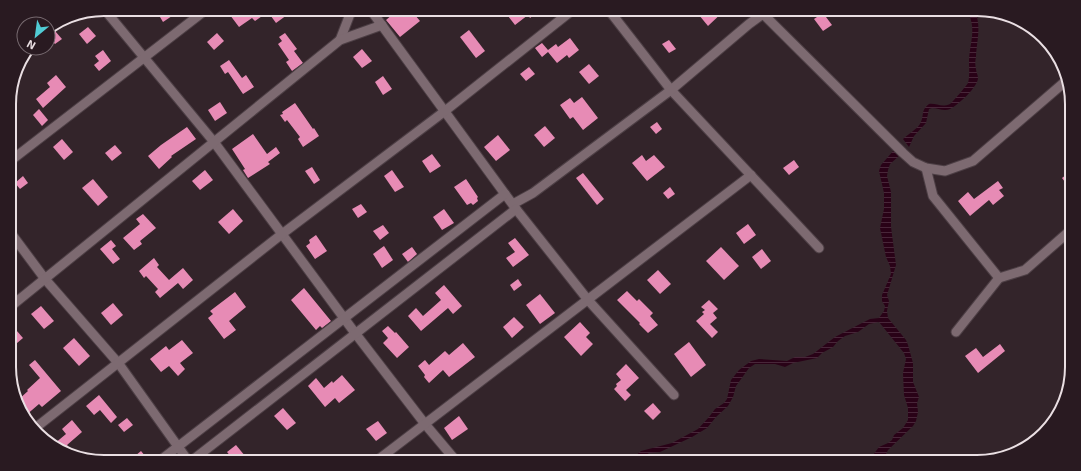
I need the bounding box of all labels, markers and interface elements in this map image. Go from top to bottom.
north arrow [16,16,56,56]
text: N [24,38,38,53]

